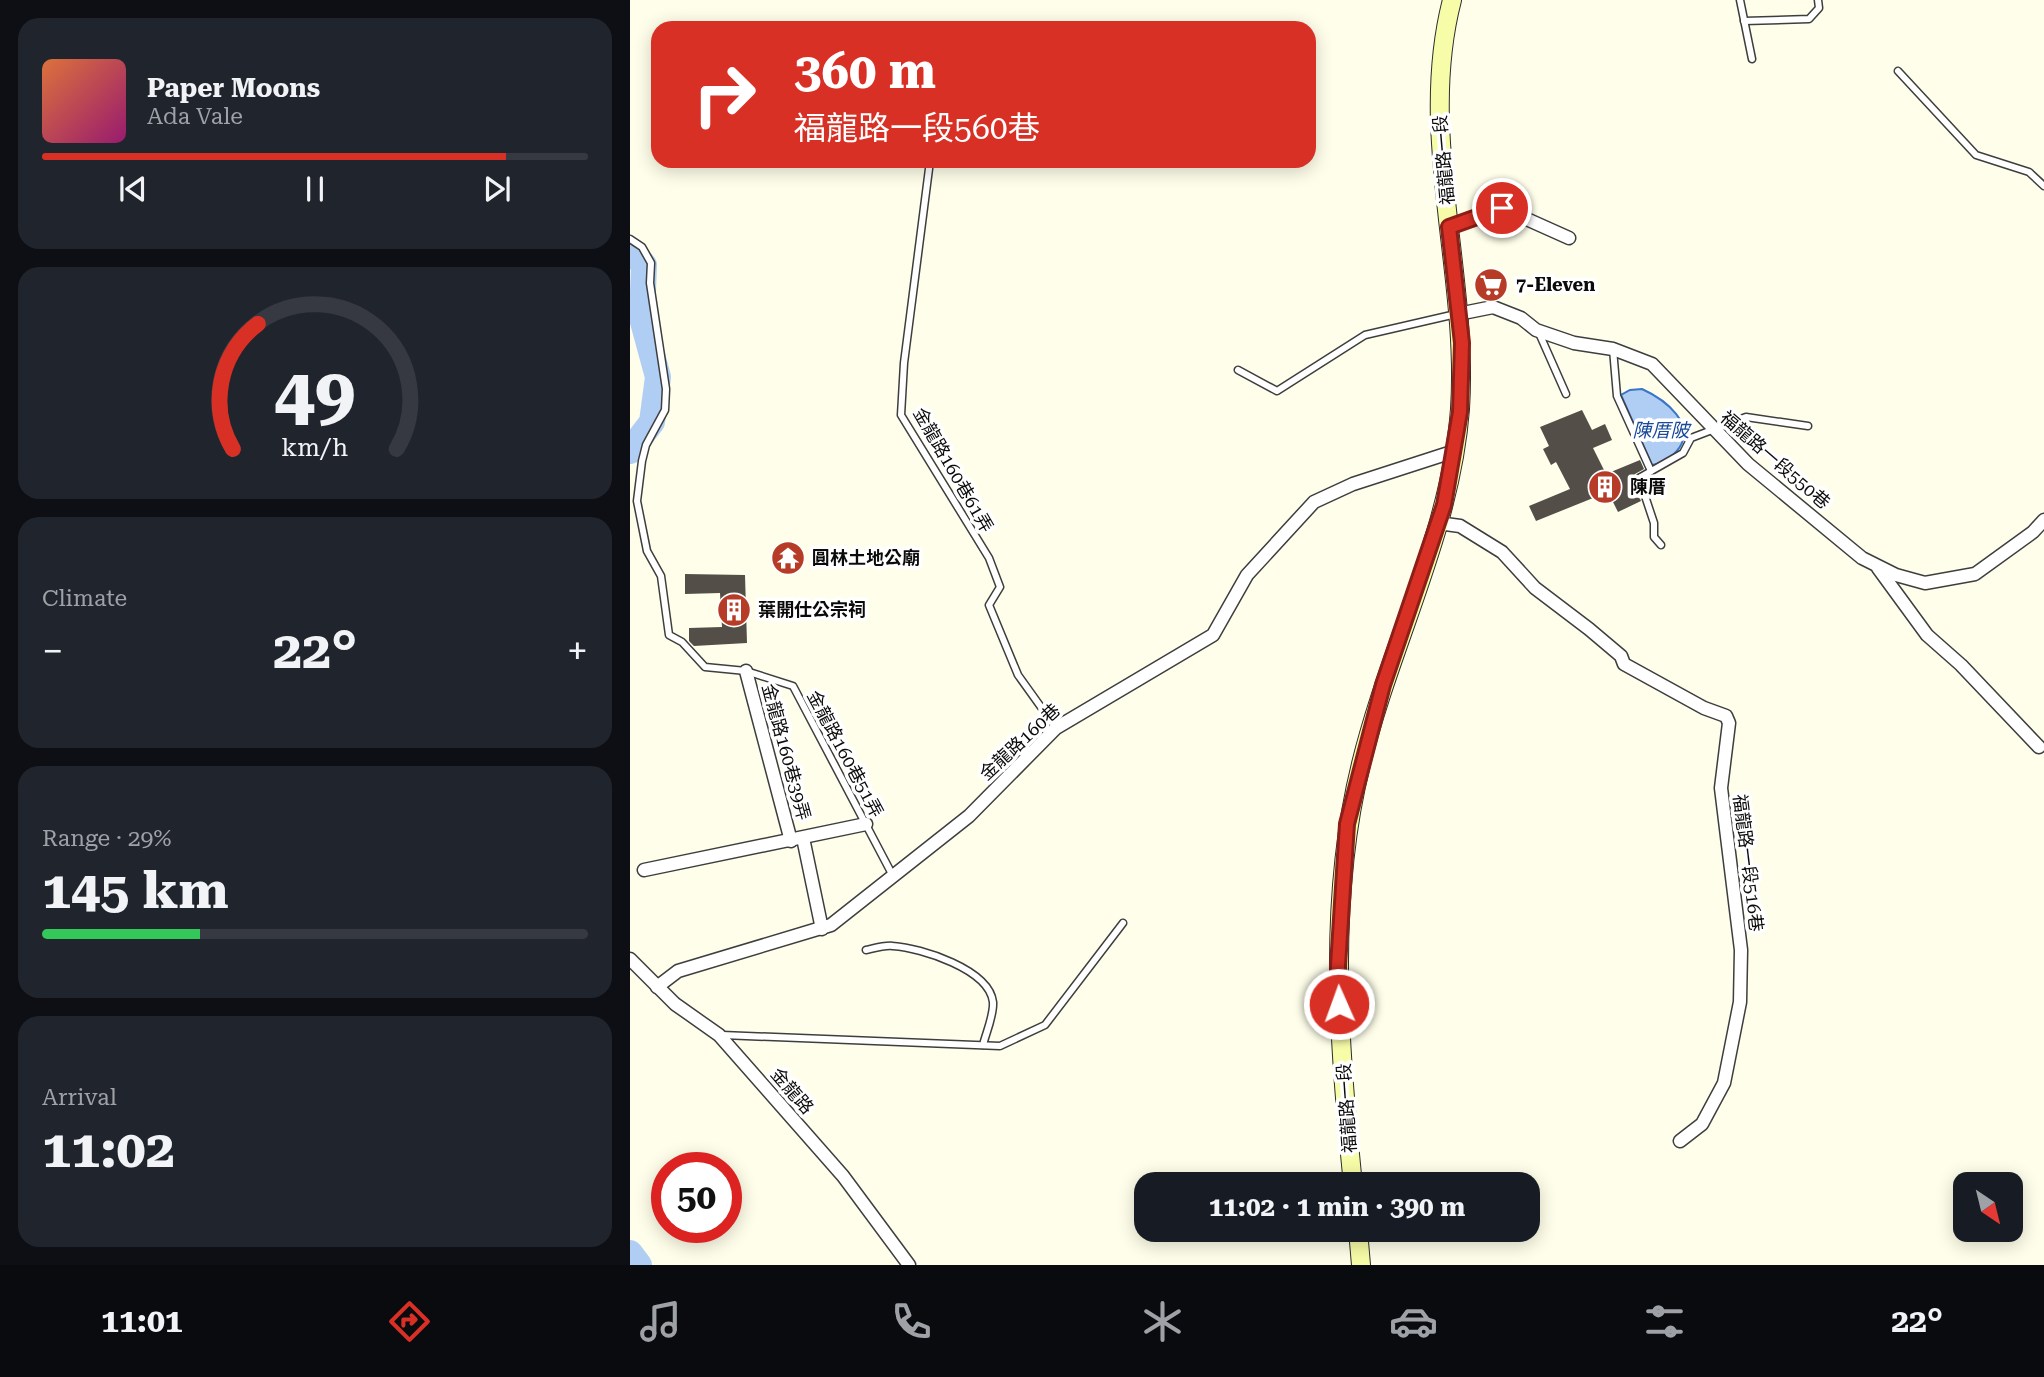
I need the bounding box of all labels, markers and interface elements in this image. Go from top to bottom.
text: 360 m [794,43,936,100]
icon: right [679,49,770,140]
text: Paper Moons [147,73,320,103]
text: Ada Vale [147,103,243,130]
text: 福龍路一段560巷 [794,109,1040,147]
street label: 福龍路一段 [1429,114,1458,206]
icon: previous [114,170,152,208]
icon: pause [296,170,334,208]
icon: next [478,170,516,208]
pin [1472,178,1532,238]
icon: arrive [1483,189,1521,227]
supermarket icon: 7-Eleven [1472,266,1510,304]
place label: 7-Eleven [1516,274,1595,295]
text: 49 [274,353,356,438]
street label: 金龍路160巷61弄 [909,404,998,536]
street label: 福龍路一段550巷 [1716,406,1834,513]
water label: 陳厝陂 [1632,419,1692,442]
text: km/h [282,433,348,462]
building icon: 陳厝 [1586,468,1624,506]
place label: 陳厝 [1630,476,1666,497]
temple icon: 圓林土地公廟 [769,539,807,577]
place label: 圓林土地公廟 [812,547,920,568]
text: Climate [42,585,127,612]
building icon: 葉開仕公宗祠 [715,591,753,629]
place label: 葉開仕公宗祠 [758,599,866,620]
text: 22° [273,620,357,681]
text: − [42,629,63,673]
text: + [567,629,588,673]
street label: 金龍路160巷39弄 [758,681,815,822]
street label: 金龍路160巷51弄 [803,687,888,821]
street label: 金龍路160巷 [975,699,1064,784]
street label: 福龍路一段516巷 [1730,793,1767,933]
text: Range · 29% [42,825,171,852]
text: 145 km [42,860,229,921]
position arrow [1302,967,1376,1041]
street label: 福龍路一段 [1333,1062,1360,1154]
street label: 金龍路 [767,1063,818,1118]
text: Arrival [42,1084,117,1111]
text: 11:02 [42,1119,175,1180]
speed limit sign: 50 [651,1152,742,1243]
north arrow [1953,1172,2023,1242]
map controls [1953,1172,2023,1242]
text: 11:02 · 1 min · 390 m [1209,1192,1465,1222]
icon: directions [385,1297,434,1346]
icon: music [636,1297,685,1346]
icon: phone [887,1297,936,1346]
icon: climate [1138,1297,1187,1346]
icon: car [1389,1297,1438,1346]
icon: filters [1640,1297,1689,1346]
text: 11:01 [101,1302,183,1340]
text: 22° [1891,1302,1943,1340]

